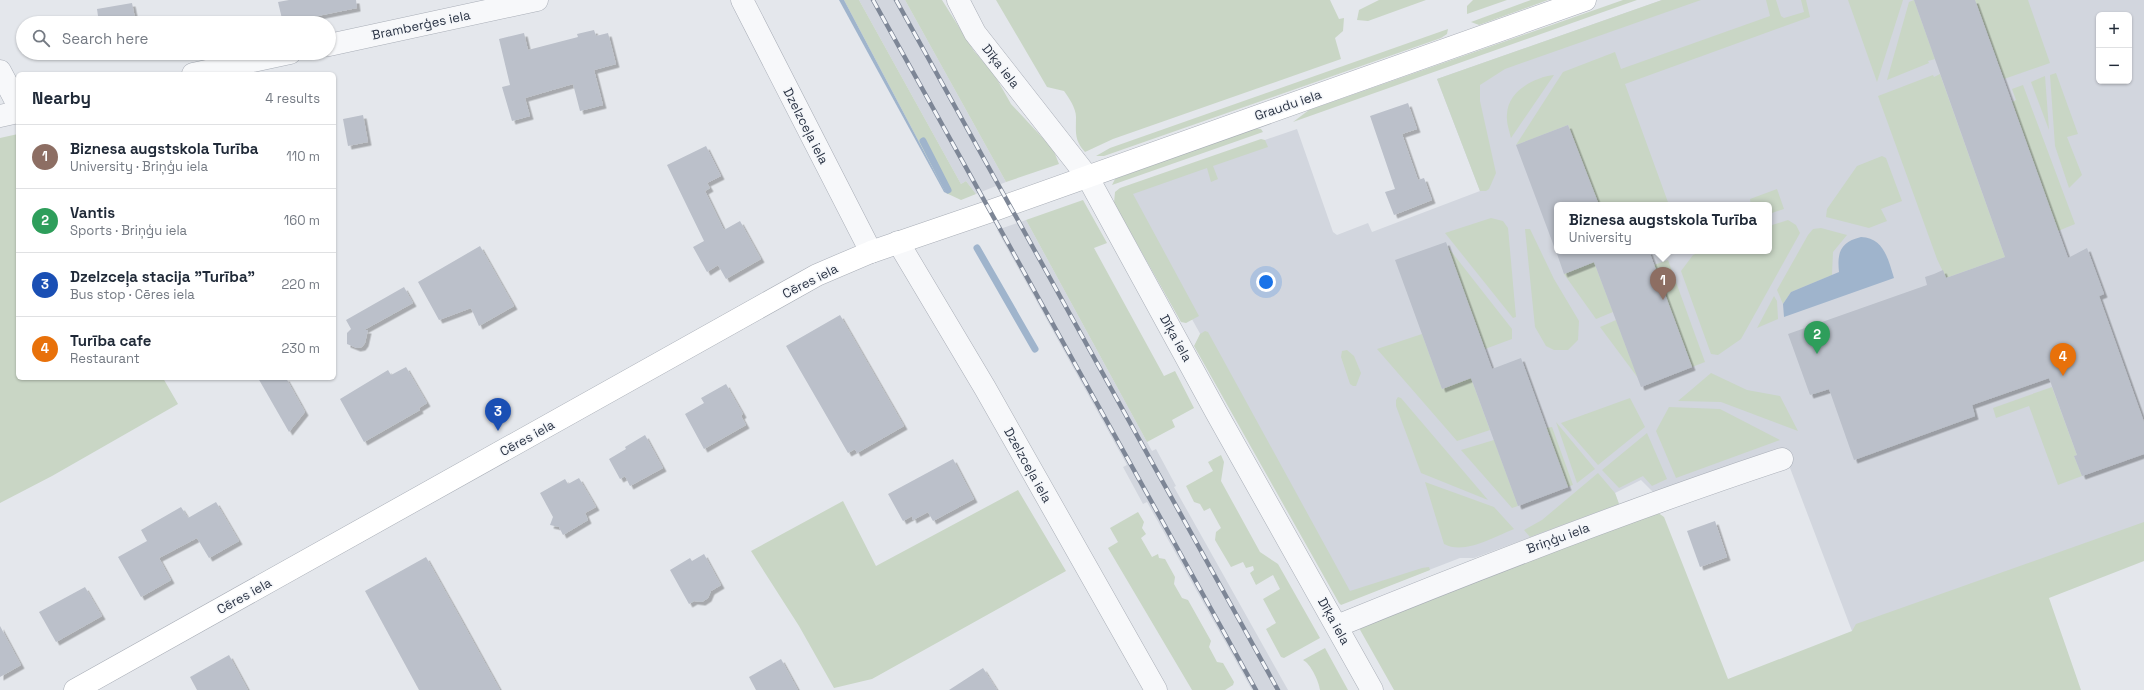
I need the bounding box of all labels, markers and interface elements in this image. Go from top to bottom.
street label: Bramberģes iela [370,6,472,44]
map controls [2096,12,2132,84]
button: + [2096,12,2132,48]
search box [16,16,336,60]
icon: search [30,27,52,49]
text: Search here [62,29,148,48]
street label: Dīķa iela [978,40,1024,92]
button: − [2096,48,2132,84]
street label: Dzelzceļa iela [779,85,833,168]
street label: Graudu iela [1252,85,1324,124]
text: Nearby [32,87,91,109]
text: 4 results [265,90,320,107]
text: Biznesa augstskola Turība [70,139,258,158]
text: 1 [42,148,48,165]
text: 110 m [286,148,320,165]
text: University · Briņģu iela [70,158,208,175]
popup [1554,202,1772,254]
text: Vantis [70,203,115,222]
text: Biznesa augstskola Turība [1569,210,1757,229]
text: 2 [41,212,49,229]
text: 160 m [284,212,320,229]
text: Sports · Briņģu iela [70,222,187,239]
text: University [1569,229,1632,246]
street label: Cēres iela [779,260,841,302]
text: Dzelzceļa stacija "Turība" [70,267,255,286]
pin: 1 [1650,267,1676,300]
your location [1256,272,1276,292]
text: 3 [41,276,49,293]
text: 220 m [281,276,320,293]
text: Bus stop · Cēres iela [70,286,195,303]
street label: Dīķa iela [1156,311,1196,365]
pin: 2 [1804,321,1830,354]
text: Turība cafe [70,331,151,350]
text: 4 [41,340,49,357]
text: 230 m [282,340,320,357]
pin: 4 [2050,343,2076,376]
text: Restaurant [70,350,140,367]
pin: 3 [485,398,511,431]
street label: Cēres iela [497,416,558,460]
street label: Dzelzceļa iela [1000,424,1056,506]
street label: Briņģu iela [1524,519,1592,557]
street label: Cēres iela [214,574,275,618]
street label: Dīķa iela [1314,594,1354,648]

